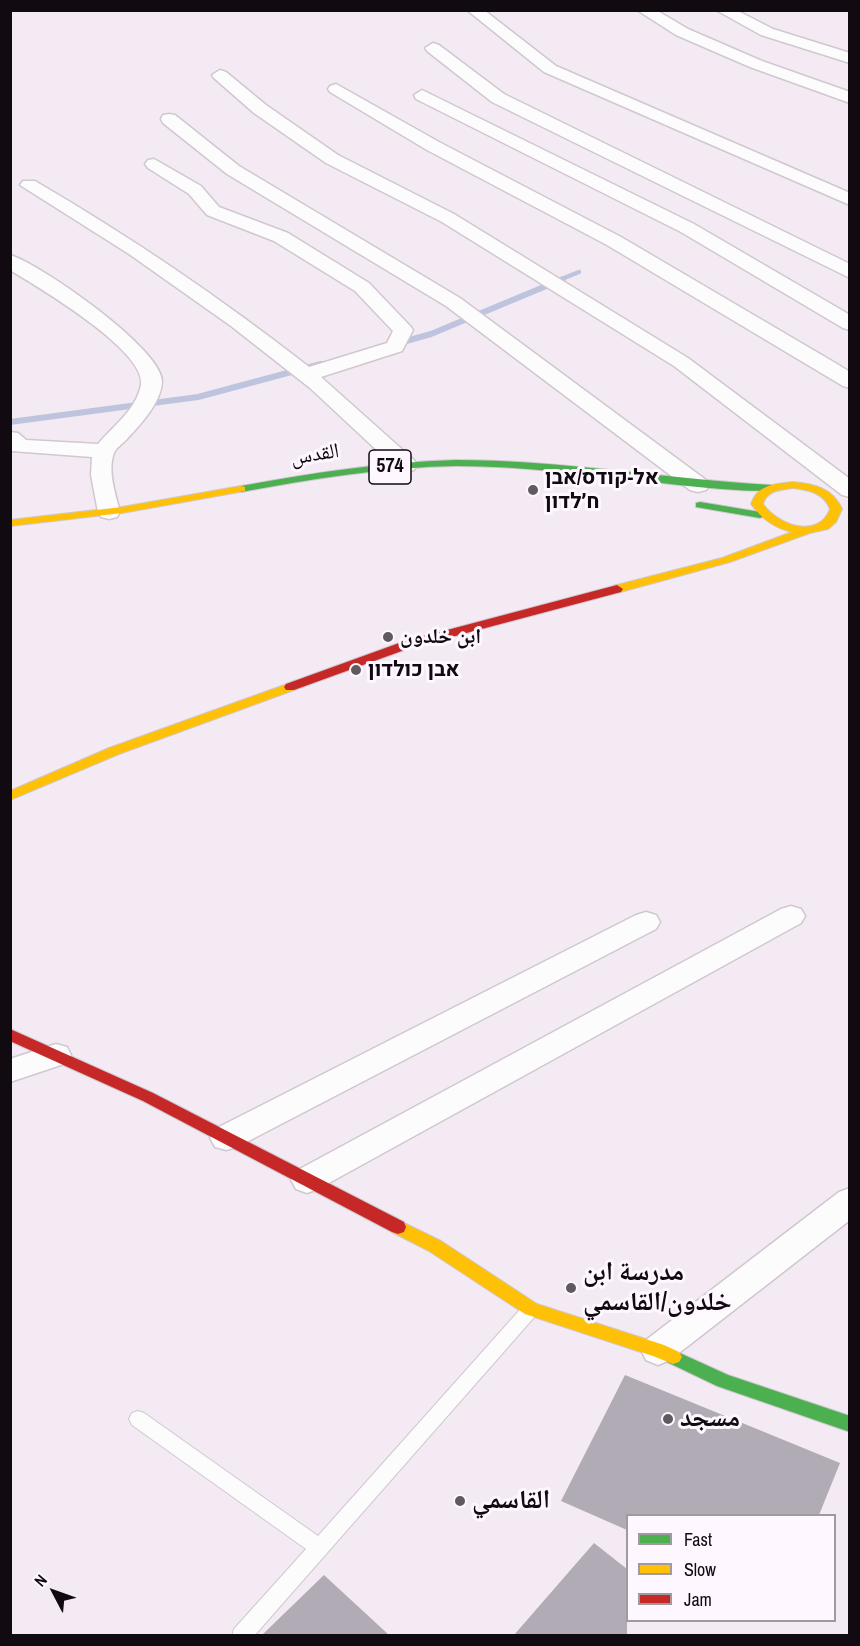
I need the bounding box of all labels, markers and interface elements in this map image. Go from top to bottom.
street label: القدس [289,439,341,471]
road number: 574 [369,450,411,484]
place label: אל-קודס/אבן ח׳לדון [545,465,659,515]
marker: אל-קודס/אבן ח׳לדון [526,483,540,497]
place label: ابن خلدون [400,624,481,650]
marker: ابن خلدون [381,630,395,644]
place label: אבן כולדון [368,657,460,683]
marker: אבן כולדון [349,663,363,677]
place label: مدرسة ابن خلدون/القاسمي [583,1257,732,1318]
marker: مدرسة ابن خلدون/القاسمي [564,1281,578,1295]
place label: مسجد [680,1403,740,1435]
marker: مسجد [661,1412,675,1426]
place label: القاسمي [472,1485,550,1517]
marker: القاسمي [453,1494,467,1508]
legend [626,1514,836,1622]
text: Fast [684,1527,712,1552]
text: Slow [684,1557,716,1582]
north arrow [24,1562,84,1622]
text: N [29,1569,52,1591]
text: Jam [684,1587,712,1612]

